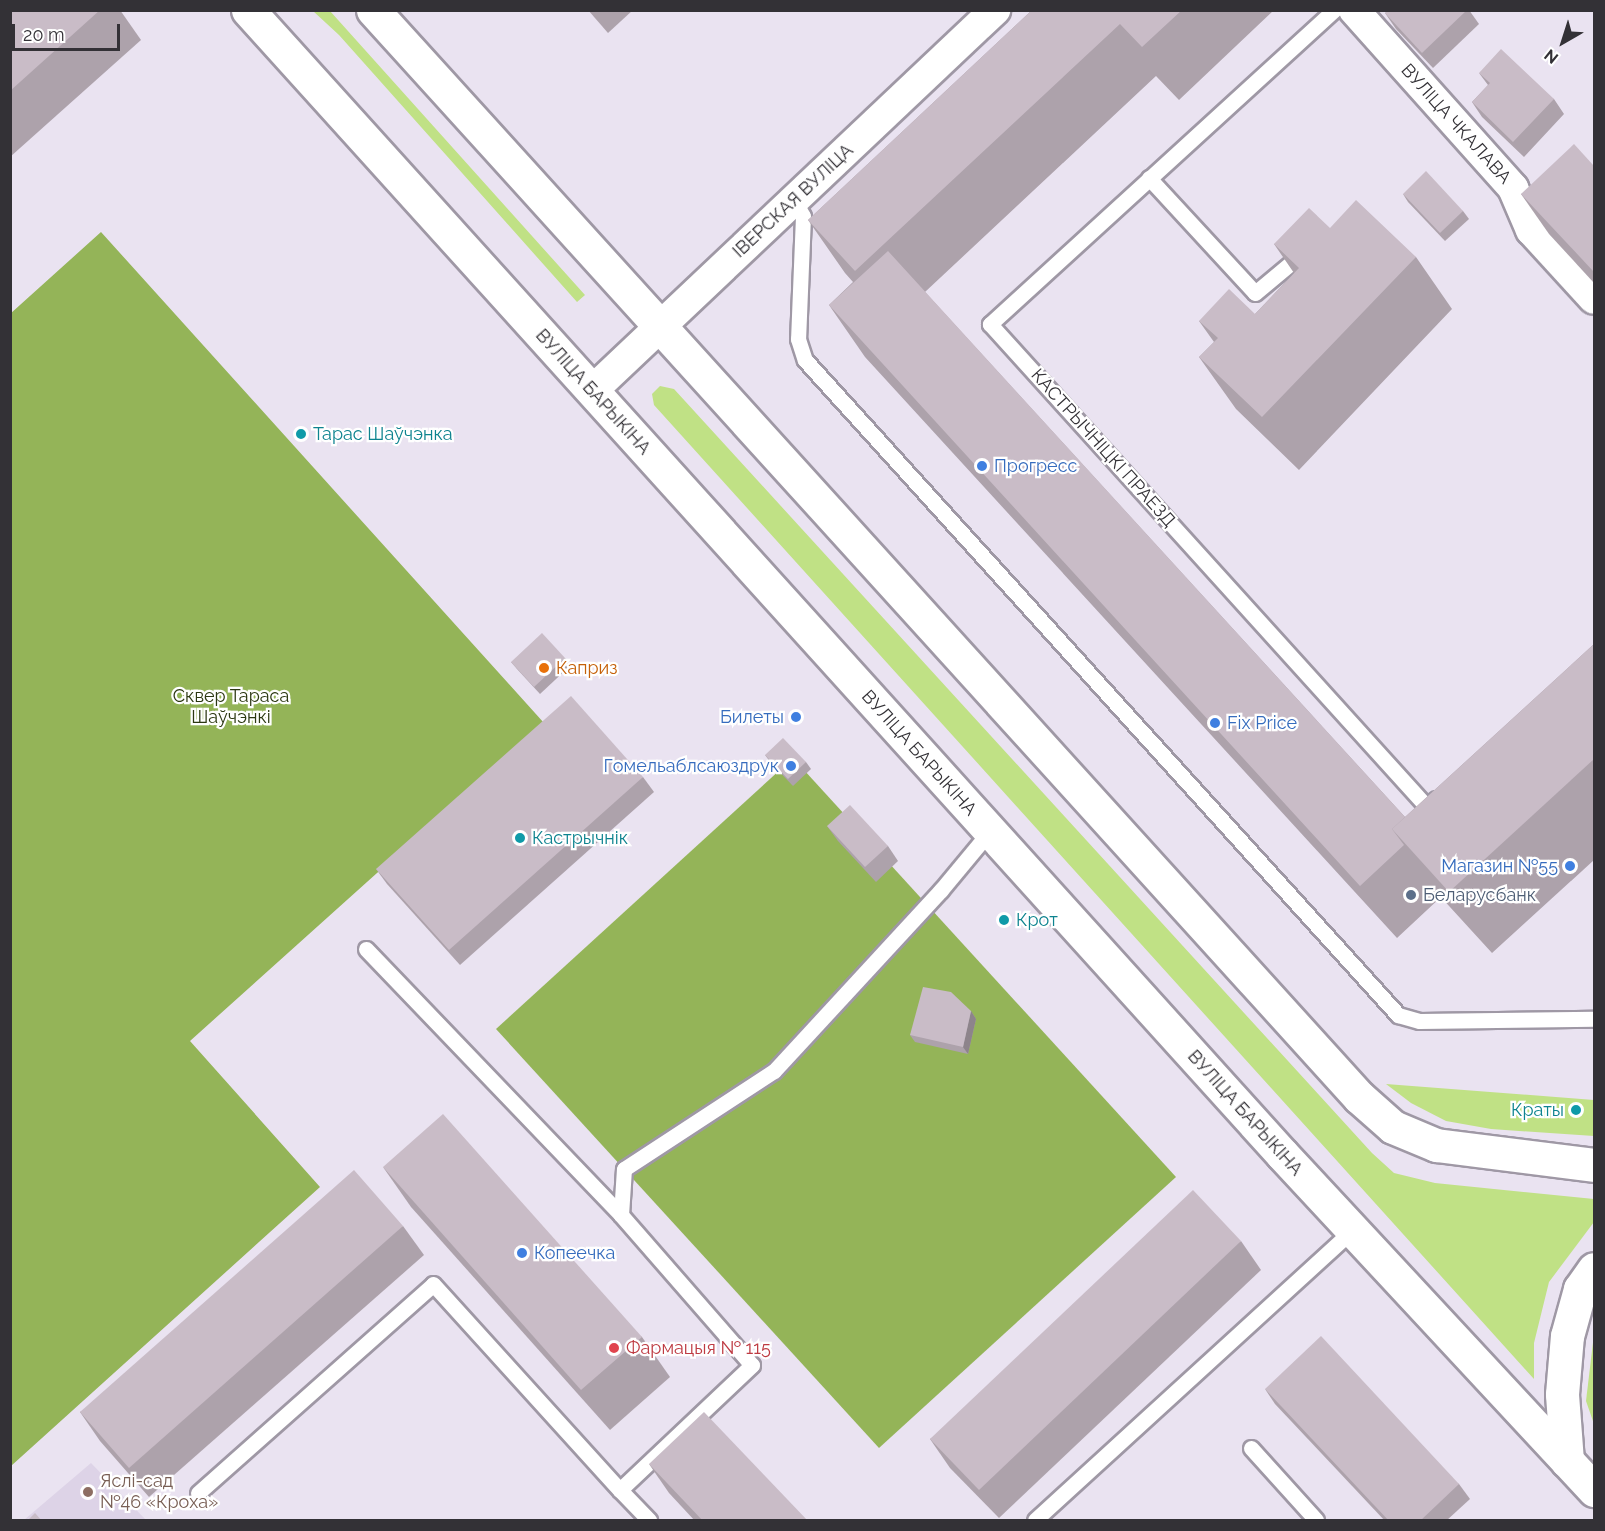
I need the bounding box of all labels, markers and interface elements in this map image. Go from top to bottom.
scale bar [15,12,123,50]
north arrow [1533,12,1593,72]
text: 20 m [23,24,65,45]
text: N [1541,45,1562,68]
street label: ВУЛІЦА ЧКАЛАВА [1396,59,1516,189]
street label: ІВЕРСКАЯ ВУЛІЦА [728,140,858,262]
street label: ВУЛІЦА БАРЫКІНА [531,325,655,459]
street label: КАСТРЫЧНІЦКІ ПРАЕЗД [1026,365,1180,531]
place label: Тарас Шаўчэнка [313,423,453,445]
marker: Тарас Шаўчэнка [294,427,308,441]
place label: Прогресс [994,455,1077,477]
marker: Прогресс [975,459,989,473]
place label: Каприз [556,657,618,679]
marker: Каприз [537,661,551,675]
park label: Сквер Тараса Шаўчэнкі [172,686,290,728]
street label: ВУЛІЦА БАРЫКІНА [857,686,981,820]
place label: Билеты [720,706,784,728]
marker: Билеты [789,710,803,724]
place label: Fix Price [1227,712,1297,734]
marker: Fix Price [1208,716,1222,730]
place label: Гомельаблсаюздрук [604,755,779,777]
marker: Гомельаблсаюздрук [784,759,798,773]
place label: Кастрычнік [532,827,628,849]
marker: Кастрычнік [513,831,527,845]
place label: Магазин №55 [1441,855,1558,877]
marker: Магазин №55 [1563,859,1577,873]
place label: Беларусбанк [1423,884,1536,906]
marker: Беларусбанк [1404,888,1418,902]
place label: Крот [1016,909,1058,931]
marker: Крот [997,913,1011,927]
street label: ВУЛІЦА БАРЫКІНА [1183,1046,1307,1180]
place label: Краты [1511,1099,1564,1121]
marker: Краты [1569,1103,1583,1117]
place label: Копеечка [534,1242,615,1264]
marker: Копеечка [515,1246,529,1260]
place label: Фармацыя № 115 [626,1337,771,1359]
marker: Фармацыя № 115 [607,1341,621,1355]
place label: Яслі-сад №46 «Кроха» [100,1471,218,1514]
marker: Яслі-сад №46 «Кроха» [81,1485,95,1499]

